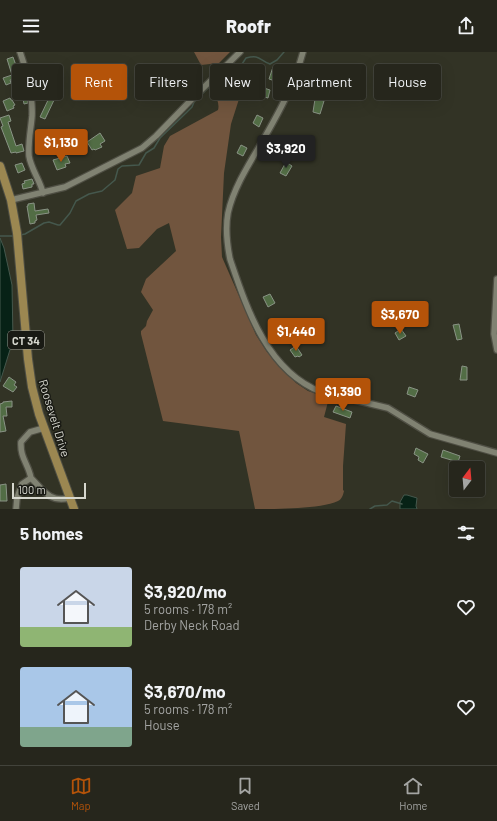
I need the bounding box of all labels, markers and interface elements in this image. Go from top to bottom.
icon: menu [20,15,42,37]
text: Roofr [226,15,271,37]
icon: share [455,15,477,37]
chip: Buy [12,64,63,100]
chip: Rent [71,64,127,100]
chip: Filters [135,64,202,100]
chip: New [210,64,265,100]
chip: Apartment [273,64,366,100]
chip: House [374,64,441,100]
pin: $1,130 [28,129,94,163]
text: $1,130 [44,134,78,150]
pin: $3,920 [253,135,319,169]
text: $3,920 [266,140,306,156]
pin: $3,670 [367,301,433,335]
text: $3,670 [381,306,419,322]
pin: $1,440 [263,318,329,352]
text: $1,440 [277,323,315,339]
road number: CT 34 [8,331,44,349]
street label: Roosevelt Drive [37,377,73,459]
pin: $1,390 [310,378,376,412]
text: $1,390 [325,383,361,399]
north arrow [449,461,485,497]
map controls [449,461,485,497]
scale bar [12,481,86,500]
text: 100 m [18,483,46,496]
icon: filters [455,522,477,544]
text: 5 homes [20,523,83,543]
text: $3,920/mo [144,581,227,601]
icon: home [52,583,100,631]
icon: heart [455,596,477,618]
text: 5 rooms · 178 m² [144,601,232,617]
text: Derby Neck Road [144,617,240,633]
text: $3,670/mo [144,681,226,701]
icon: home [52,683,100,731]
icon: heart [455,696,477,718]
text: 5 rooms · 178 m² [144,701,232,717]
text: House [144,717,180,733]
tab: Map [70,775,92,812]
tab: Saved [231,775,260,812]
tab: Home [399,775,427,812]

